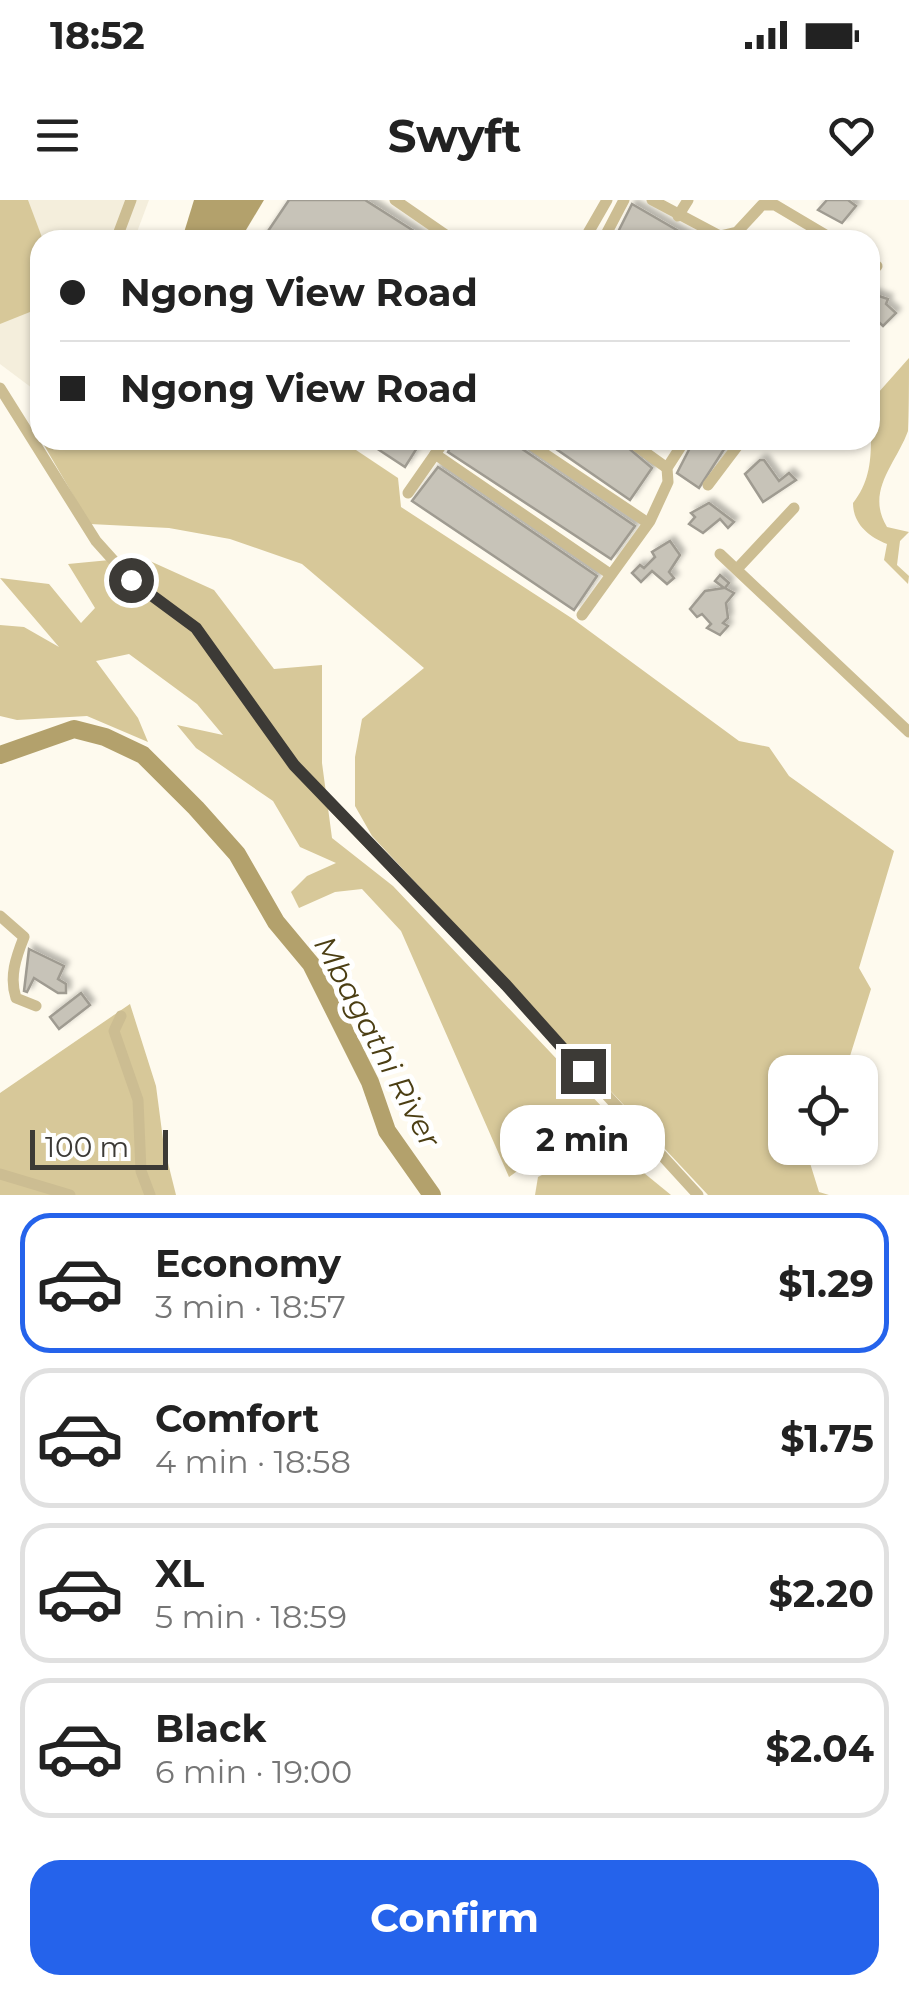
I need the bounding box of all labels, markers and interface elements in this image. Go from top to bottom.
text: 18:52 [50,12,145,59]
icon: menu [30,108,85,163]
text: Swyft [388,108,521,163]
icon: heart [824,108,879,163]
text: Ngong View Road [120,269,478,316]
text: Ngong View Road [120,365,478,412]
route start [109,558,154,603]
water label: Mbagathi River [306,930,449,1155]
route end [561,1049,606,1094]
map controls [768,1055,878,1165]
button: locate [768,1055,878,1165]
callout: 2 min [500,1106,666,1176]
text: 2 min [536,1120,629,1159]
scale bar [30,1125,168,1170]
text: 100 m [45,1130,129,1164]
icon: car [35,1238,125,1328]
text: Economy [155,1240,341,1287]
text: $1.29 [778,1260,874,1307]
text: 3 min · 18:57 [155,1287,346,1326]
icon: car [35,1393,125,1483]
text: Comfort [155,1395,319,1442]
text: $1.75 [780,1415,874,1462]
text: 4 min · 18:58 [155,1442,351,1481]
icon: car [35,1548,125,1638]
text: XL [155,1550,204,1597]
text: $2.20 [768,1570,874,1617]
text: 5 min · 18:59 [155,1597,347,1636]
icon: car [35,1703,125,1793]
text: Black [155,1705,266,1752]
text: $2.04 [766,1725,874,1772]
text: 6 min · 19:00 [155,1752,352,1791]
button: Confirm [30,1860,879,1975]

